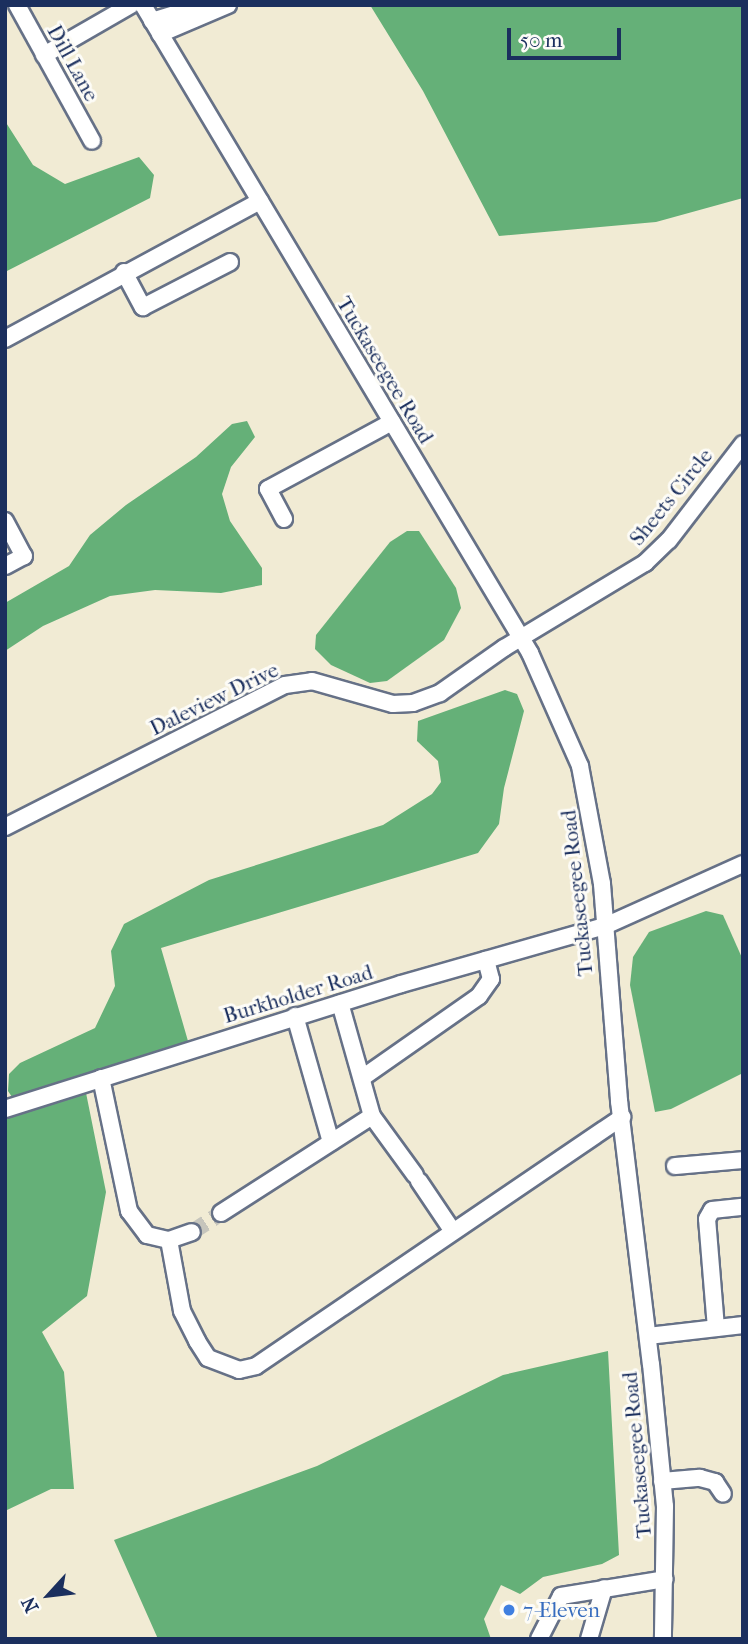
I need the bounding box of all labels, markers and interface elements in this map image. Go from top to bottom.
scale bar [510,14,624,58]
street label: Dill Lane [42,20,104,106]
text: 50 m [520,28,563,52]
street label: Tuckaseegee Road [331,292,439,448]
street label: Sheets Circle [624,443,718,551]
street label: Daleview Drive [146,657,282,741]
street label: Tuckaseegee Road [556,809,598,977]
street label: Burkholder Road [220,959,376,1029]
street label: Tuckaseegee Road [617,1371,657,1539]
north arrow [14,1560,84,1630]
text: N [17,1593,43,1616]
place label: 7-Eleven [523,1597,600,1623]
marker: 7-Eleven [501,1602,517,1618]

